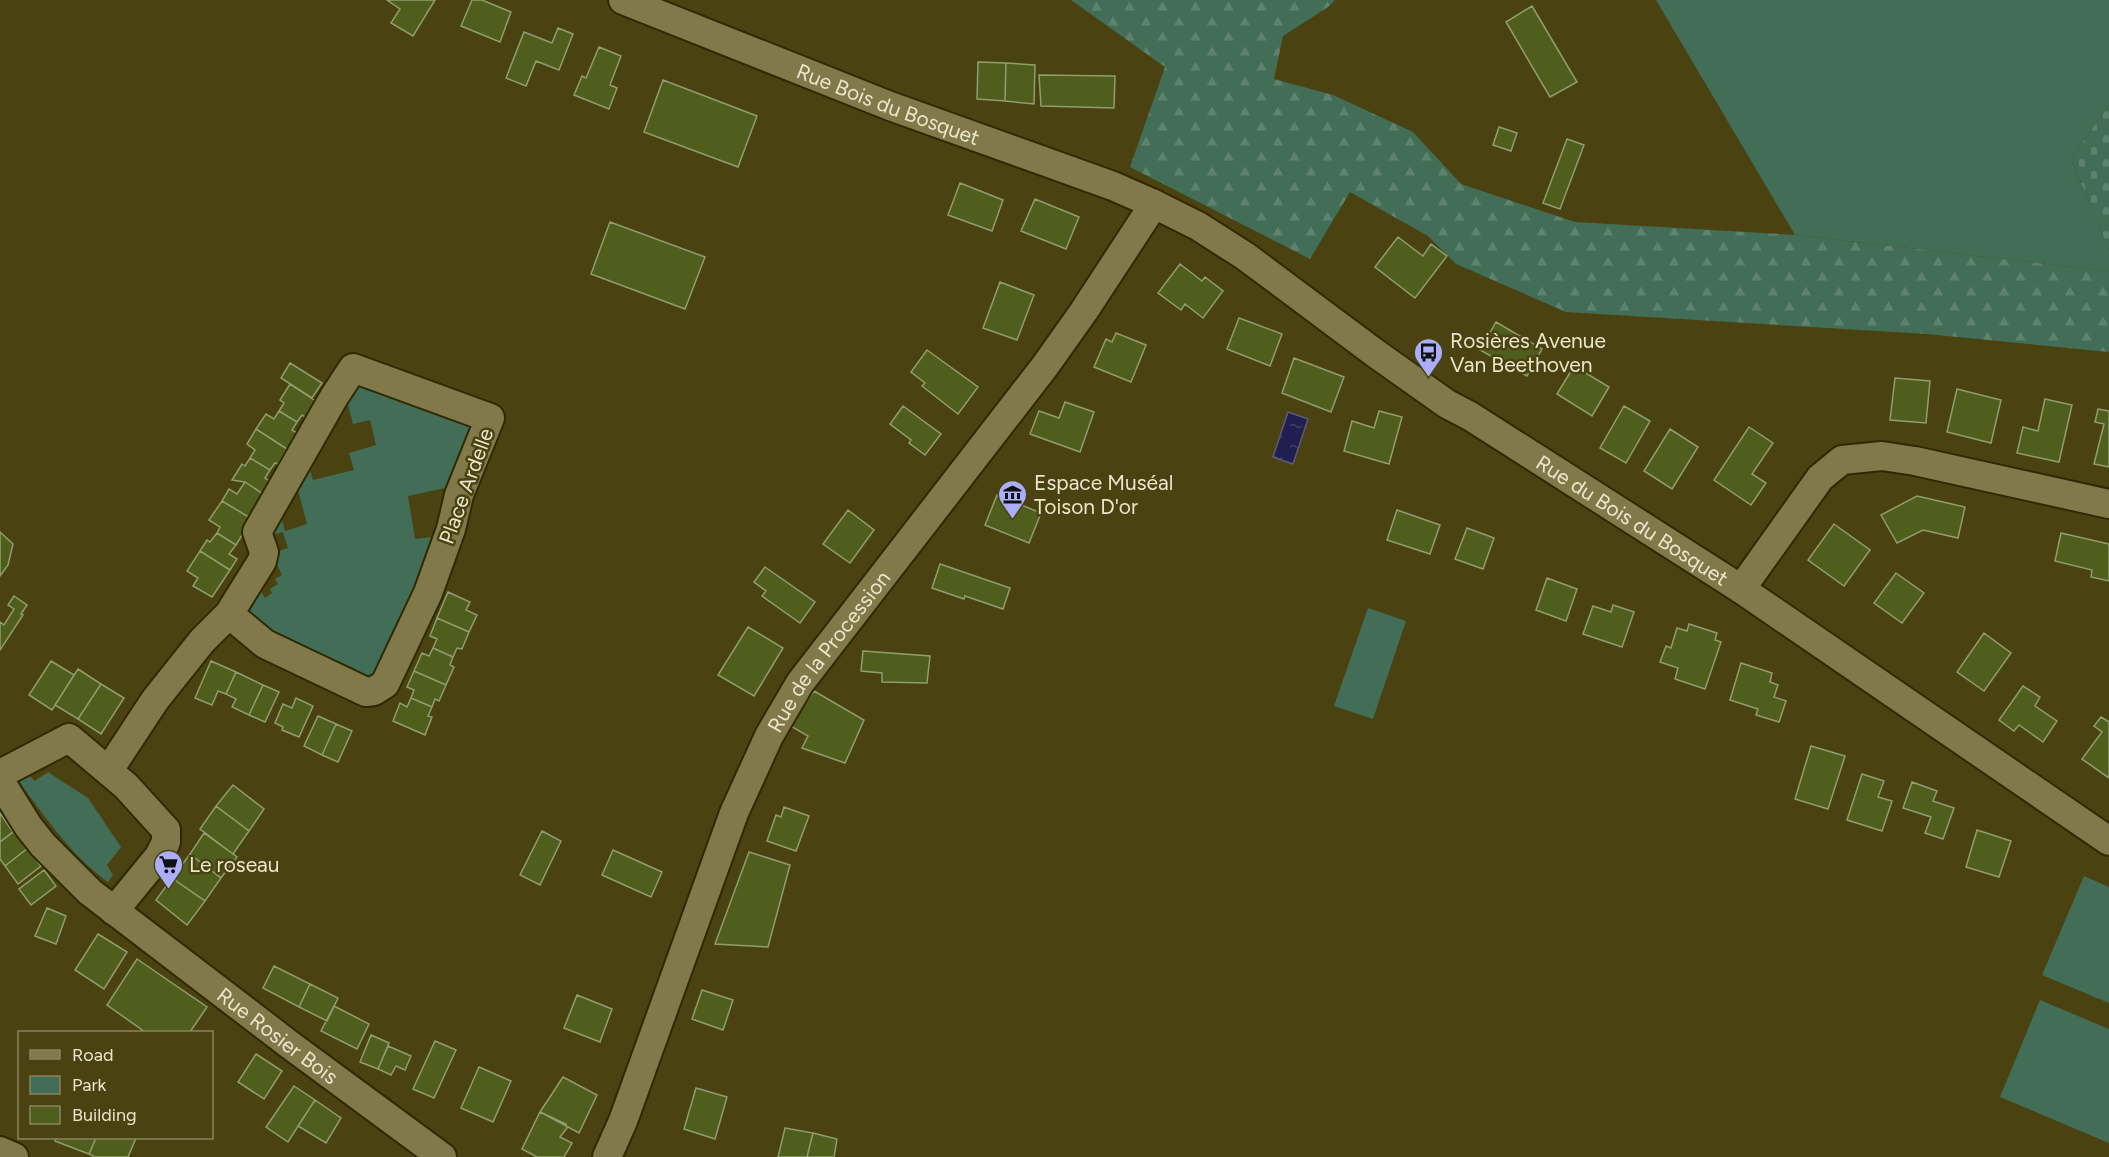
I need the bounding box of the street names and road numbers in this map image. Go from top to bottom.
street label: Rue Bois du Bosquet [793,58,983,150]
street label: Place Ardelle [434,425,498,547]
street label: Rue du Bois du Bosquet [1532,449,1733,590]
street label: Rue de la Procession [762,565,895,736]
street label: Rue Rosier Bois [213,982,343,1089]

